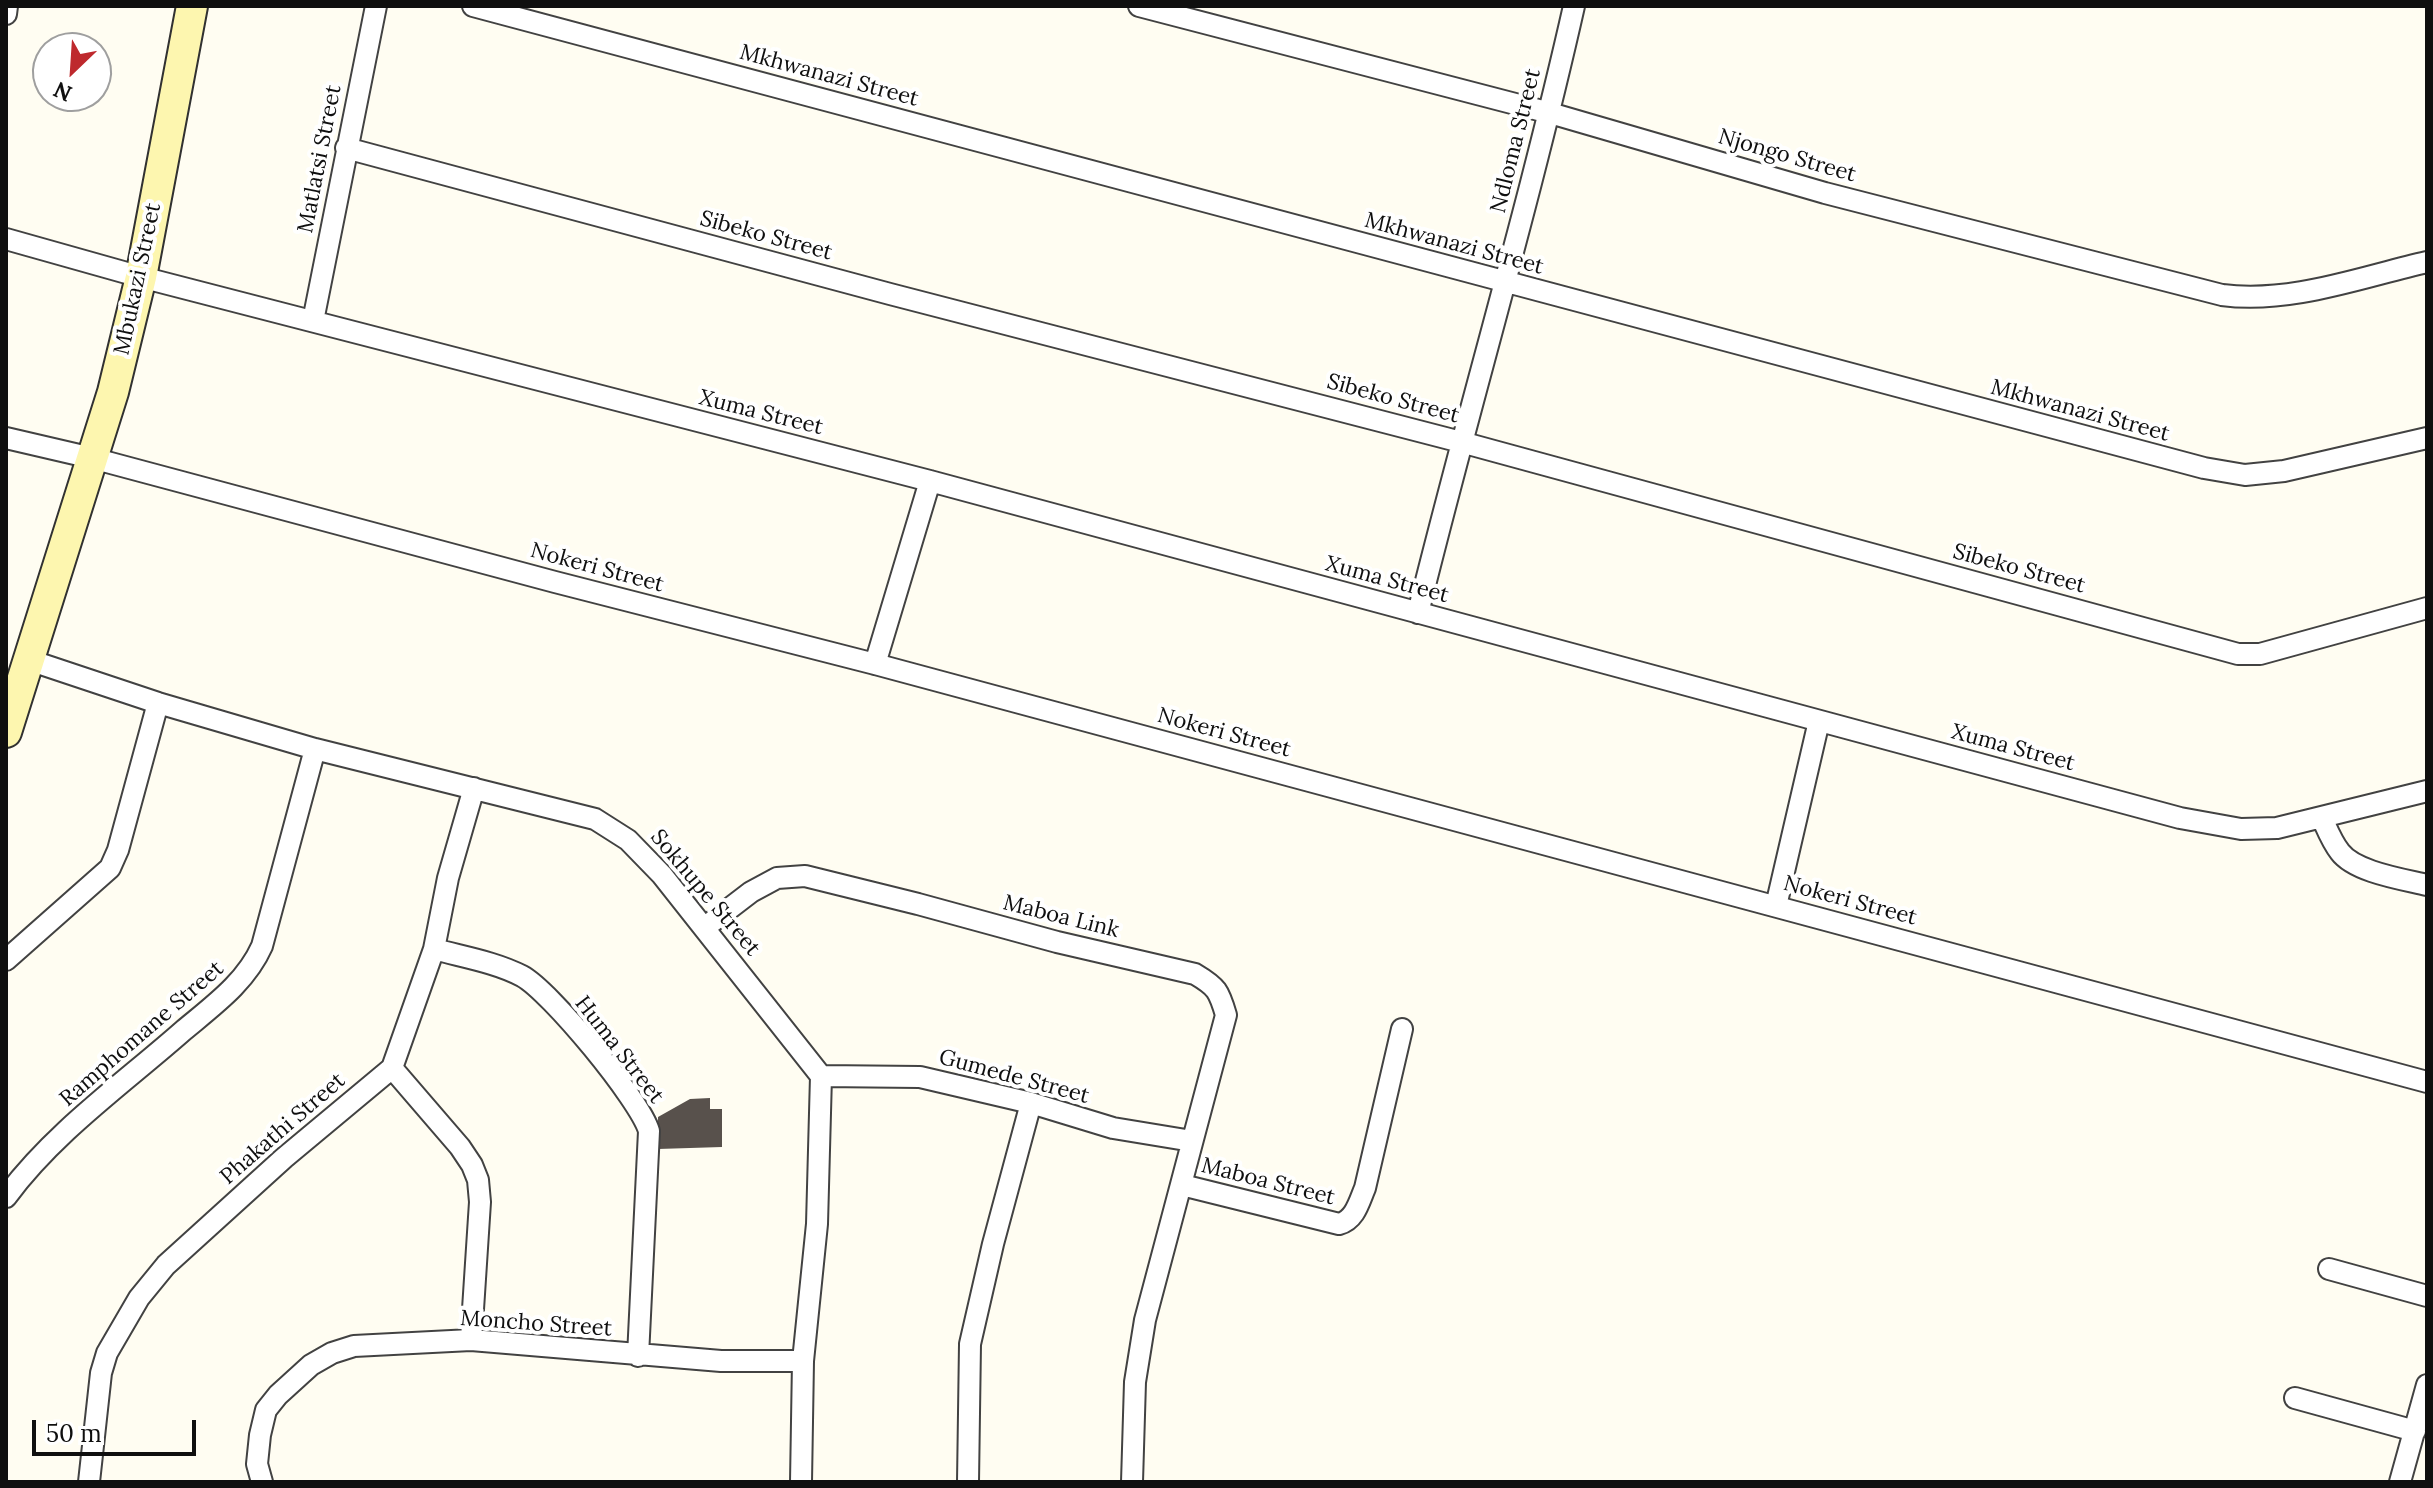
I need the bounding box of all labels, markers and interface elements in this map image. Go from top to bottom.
north arrow [32,32,112,112]
street label: Mkhwanazi Street [737,39,921,113]
street label: Ndloma Street [1485,66,1547,216]
text: N [49,76,76,108]
street label: Matlatsi Street [293,83,347,235]
street label: Njongo Street [1715,124,1859,188]
street label: Mbukazi Street [109,201,167,357]
street label: Sibeko Street [697,206,835,266]
street label: Mkhwanazi Street [1362,207,1546,281]
street label: Sibeko Street [1324,369,1462,429]
street label: Mkhwanazi Street [1988,374,2172,448]
street label: Xuma Street [696,385,826,441]
street label: Nokeri Street [527,538,667,598]
street label: Sibeko Street [1950,539,2088,599]
street label: Xuma Street [1322,551,1452,609]
street label: Nokeri Street [1154,703,1294,763]
street label: Xuma Street [1948,719,2078,777]
street label: Sokhupe Street [645,825,765,961]
street label: Nokeri Street [1780,871,1920,931]
street label: Maboa Link [1000,890,1122,944]
street label: Ramphomane Street [55,956,229,1112]
street label: Huma Street [569,991,669,1109]
street label: Gumede Street [936,1044,1092,1110]
street label: Phakathi Street [215,1068,351,1190]
street label: Maboa Street [1198,1153,1338,1211]
street label: Moncho Street [459,1306,613,1342]
scale bar [36,1404,200,1454]
text: 50 m [46,1418,102,1449]

